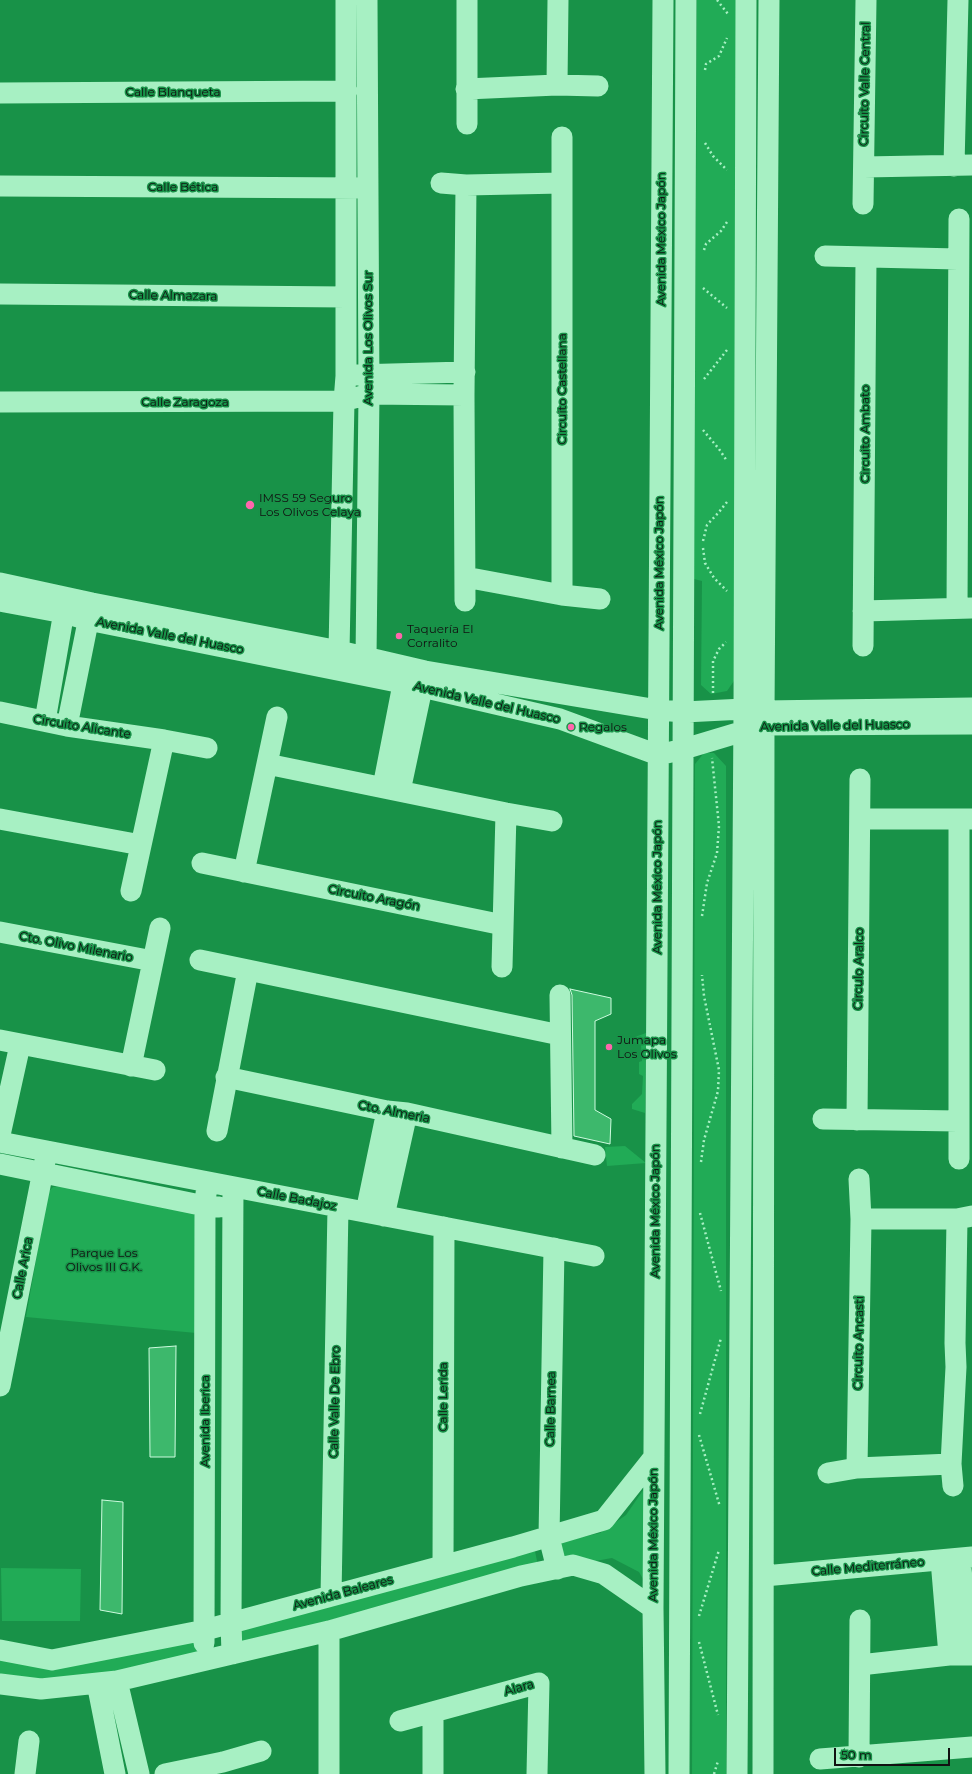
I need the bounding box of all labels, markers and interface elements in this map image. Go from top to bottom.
street label: Circuito Valle Central [857,22,873,146]
street label: Calle Blanqueta [126,85,220,99]
street label: Avenida México Japón [654,172,668,306]
street label: Calle Bética [148,180,218,194]
street label: Avenida Los Olivos Sur [361,271,375,405]
street label: Calle Almazara [129,288,217,304]
street label: Circuito Castellana [555,333,569,445]
street label: Circuito Ambato [858,385,872,483]
street label: Calle Zaragoza [141,395,229,409]
place label: IMSS 59 Seguro Los Olivos Celaya [259,491,361,519]
street label: Avenida México Japón [652,496,666,630]
marker: IMSS 59 Seguro Los Olivos Celaya [244,499,256,511]
street label: Avenida Valle del Huasco [95,615,245,657]
place label: Taquería El Corralito [407,622,473,650]
marker: Taquería El Corralito [394,631,404,641]
street label: Avenida Valle del Huasco [412,679,562,727]
street label: Circuito Alicante [32,712,132,742]
street label: Avenida Valle del Huasco [760,717,910,735]
place label: Regalos [579,720,627,734]
marker: Regalos [566,722,576,732]
street label: Avenida México Japón [650,820,664,954]
street label: Circuito Aragón [327,882,421,914]
street label: Circulo Aralco [851,928,867,1010]
street label: Cto. Olivo Milenario [18,929,134,965]
place label: Jumapa Los Olivos [617,1033,677,1061]
marker: Jumapa Los Olivos [604,1042,614,1052]
street label: Cto. Almeria [357,1098,431,1126]
street label: Avenida México Japón [648,1144,662,1278]
street label: Calle Badajoz [256,1184,338,1214]
street label: Calle Arica [10,1236,36,1300]
park label: Parque Los Olivos III G.K. [66,1246,142,1274]
street label: Circuito Ancasti [851,1296,867,1390]
street label: Calle Valle De Ebro [327,1346,343,1458]
street label: Calle Lerida [436,1362,450,1432]
street label: Calle Barnea [543,1371,559,1447]
street label: Avenida Iberica [198,1375,212,1467]
street label: Avenida México Japón [646,1468,660,1602]
street label: Calle Mediterráneo [811,1555,925,1579]
street label: Avenida Baleares [291,1573,395,1613]
street label: Alara [502,1677,536,1699]
scale bar [836,1740,952,1766]
text: 50 m [841,1747,872,1762]

